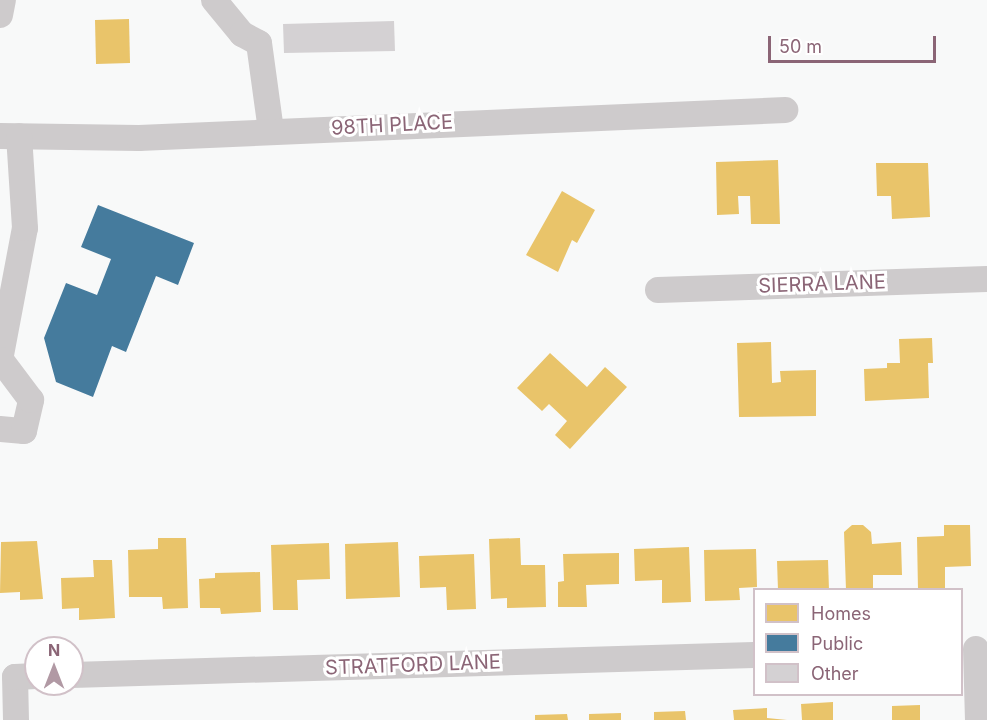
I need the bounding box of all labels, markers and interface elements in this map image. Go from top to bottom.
scale bar [771,24,939,62]
text: 50 m [779,36,822,57]
street label: 98TH PLACE [330,110,454,140]
street label: SIERRA LANE [758,270,886,298]
legend [753,588,963,696]
text: Homes [811,603,871,624]
text: Public [811,633,863,654]
north arrow [24,636,84,696]
text: N [48,640,60,660]
street label: STRATFORD LANE [325,650,501,680]
text: Other [811,663,859,684]

